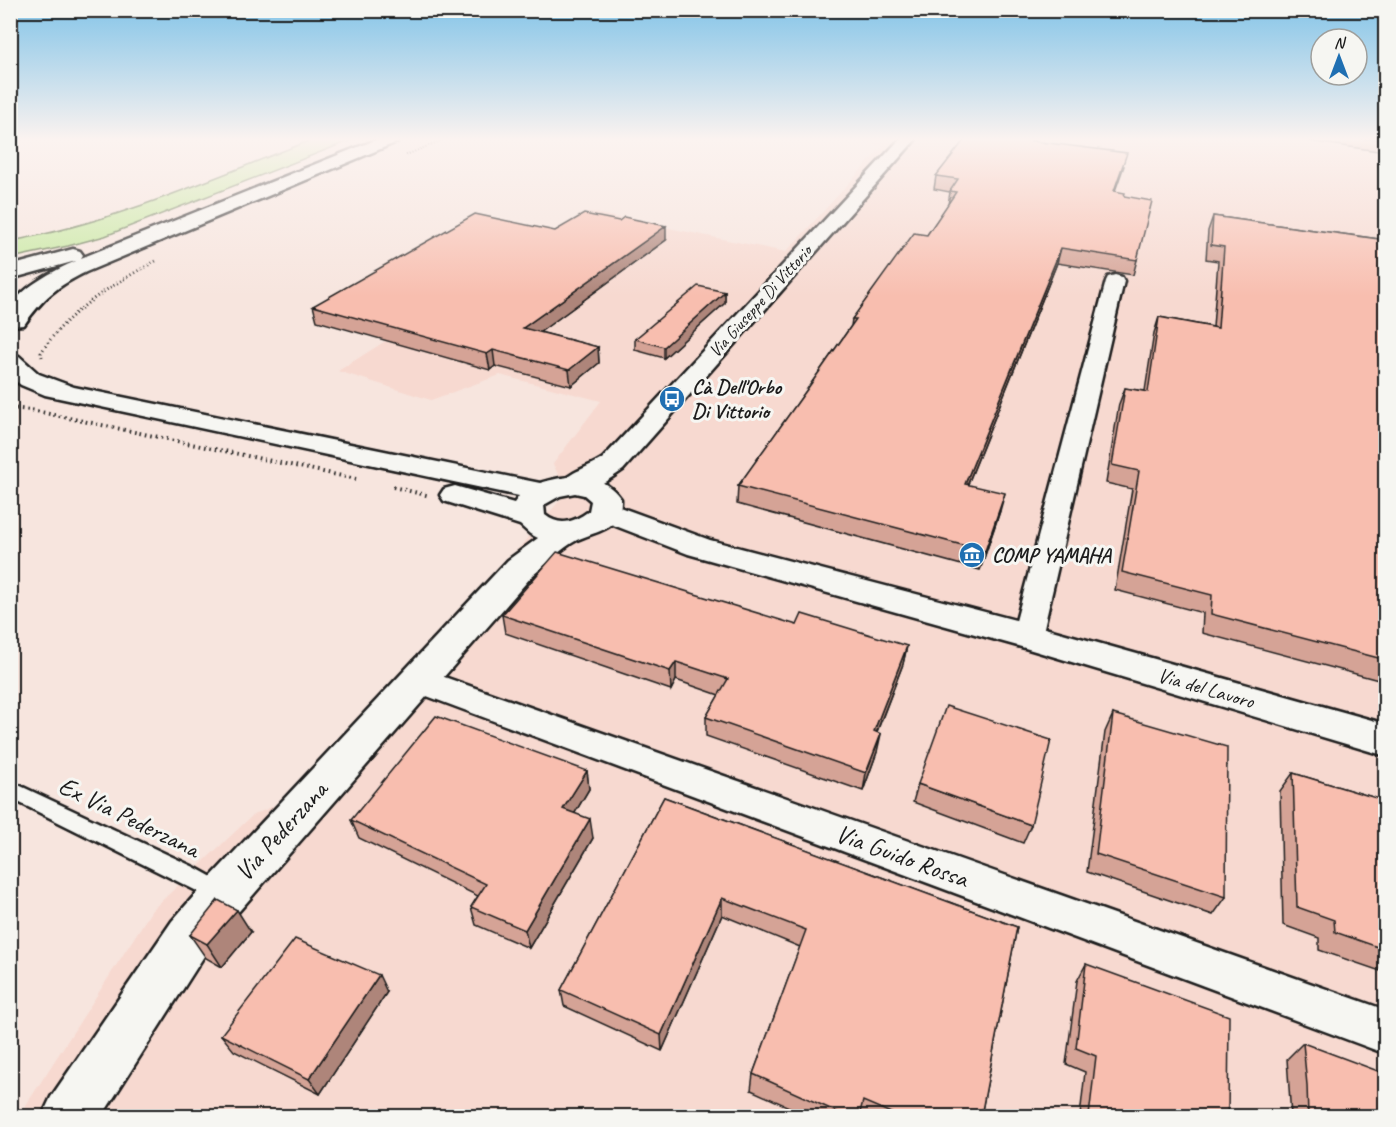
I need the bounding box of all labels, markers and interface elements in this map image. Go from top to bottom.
north arrow [1309,27,1369,87]
text: N [1334,33,1347,53]
street label: Via Giuseppe Di Vittorio [704,239,817,362]
place label: Cà Dell'Orbo Di Vittorio [692,374,782,424]
bus stop icon: Cà Dell'Orbo Di Vittorio [657,384,687,414]
museum icon: COMP YAMAHA [957,540,987,570]
place label: COMP YAMAHA [992,542,1112,568]
street label: Via del Lavoro [1155,662,1259,715]
street label: Ex Via Pederzana [53,769,207,866]
street label: Via Pederzana [227,772,336,888]
street label: Via Guido Rossa [831,817,974,896]

